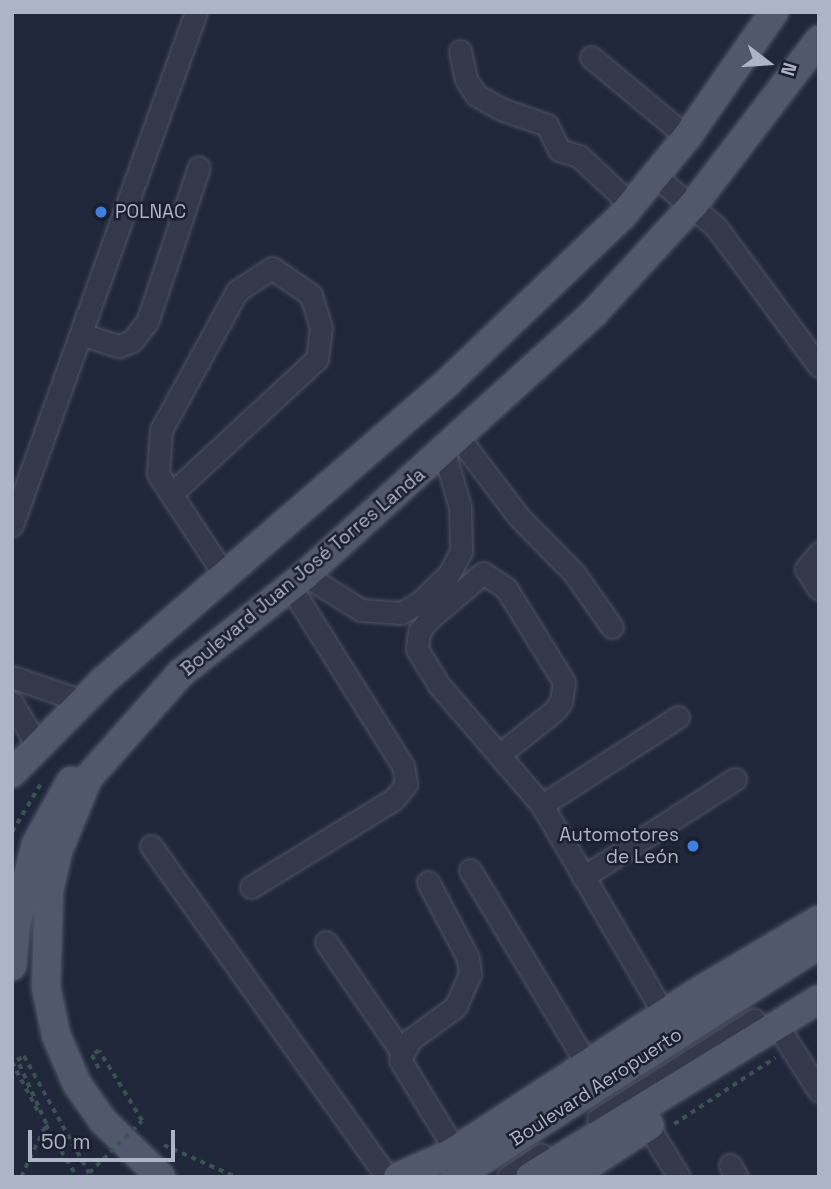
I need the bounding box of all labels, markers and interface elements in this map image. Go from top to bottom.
north arrow [733,28,803,98]
text: N [775,60,802,79]
place label: POLNAC [115,201,186,223]
marker: POLNAC [93,204,109,220]
street label: Boulevard Juan José Torres Landa [176,463,430,681]
place label: Automotores de León [559,824,679,868]
marker: Automotores de León [685,838,701,854]
street label: Boulevard Aeropuerto [506,1023,686,1151]
scale bar [32,1116,178,1160]
text: 50 m [41,1128,91,1155]

